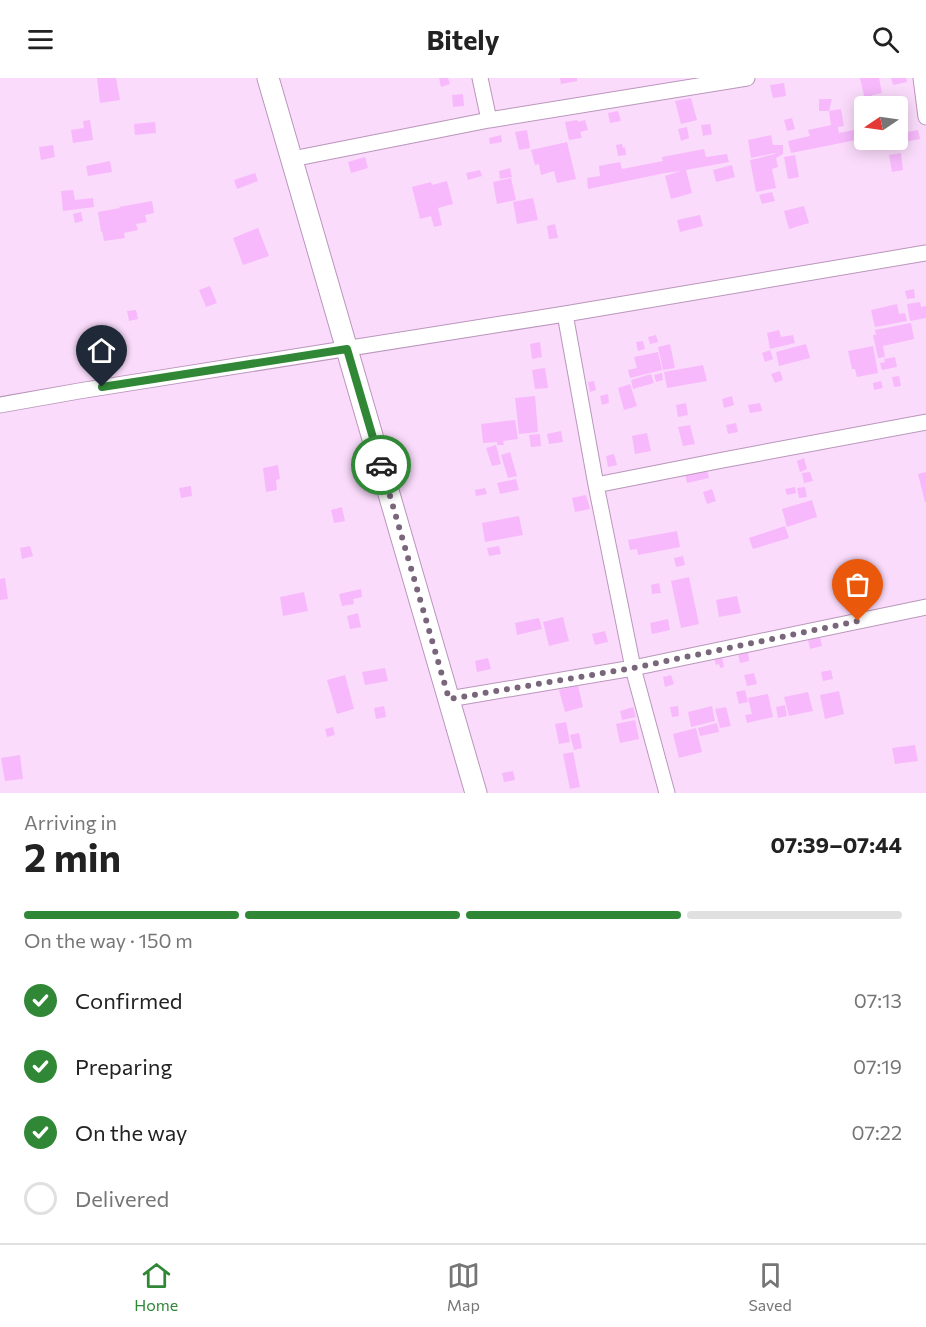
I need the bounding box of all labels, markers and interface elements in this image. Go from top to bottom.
icon: menu [24,23,57,56]
text: Bitely [426,23,500,56]
icon: search [869,23,902,56]
north arrow [854,96,908,150]
map controls [854,96,908,150]
pin [76,325,127,387]
icon: home [85,334,118,367]
courier [351,435,411,495]
icon: car [365,449,398,482]
pin [832,559,883,621]
icon: bag [841,568,874,601]
text: Arriving in [24,810,117,834]
text: 07:39–07:44 [770,831,902,858]
text: 2 min [24,832,121,880]
text: On the way · 150 m [24,928,193,952]
icon: check [24,984,57,1017]
text: Confirmed [75,987,182,1014]
text: 07:13 [854,988,902,1012]
icon: check [24,1050,57,1083]
text: Preparing [75,1053,172,1080]
text: 07:19 [853,1054,902,1078]
icon: check [24,1116,57,1149]
text: On the way [75,1119,187,1146]
text: 07:22 [852,1120,902,1144]
text: Delivered [75,1185,169,1212]
tab: Home [134,1259,178,1314]
tab: Map [447,1259,480,1314]
tab: Saved [748,1259,792,1314]

